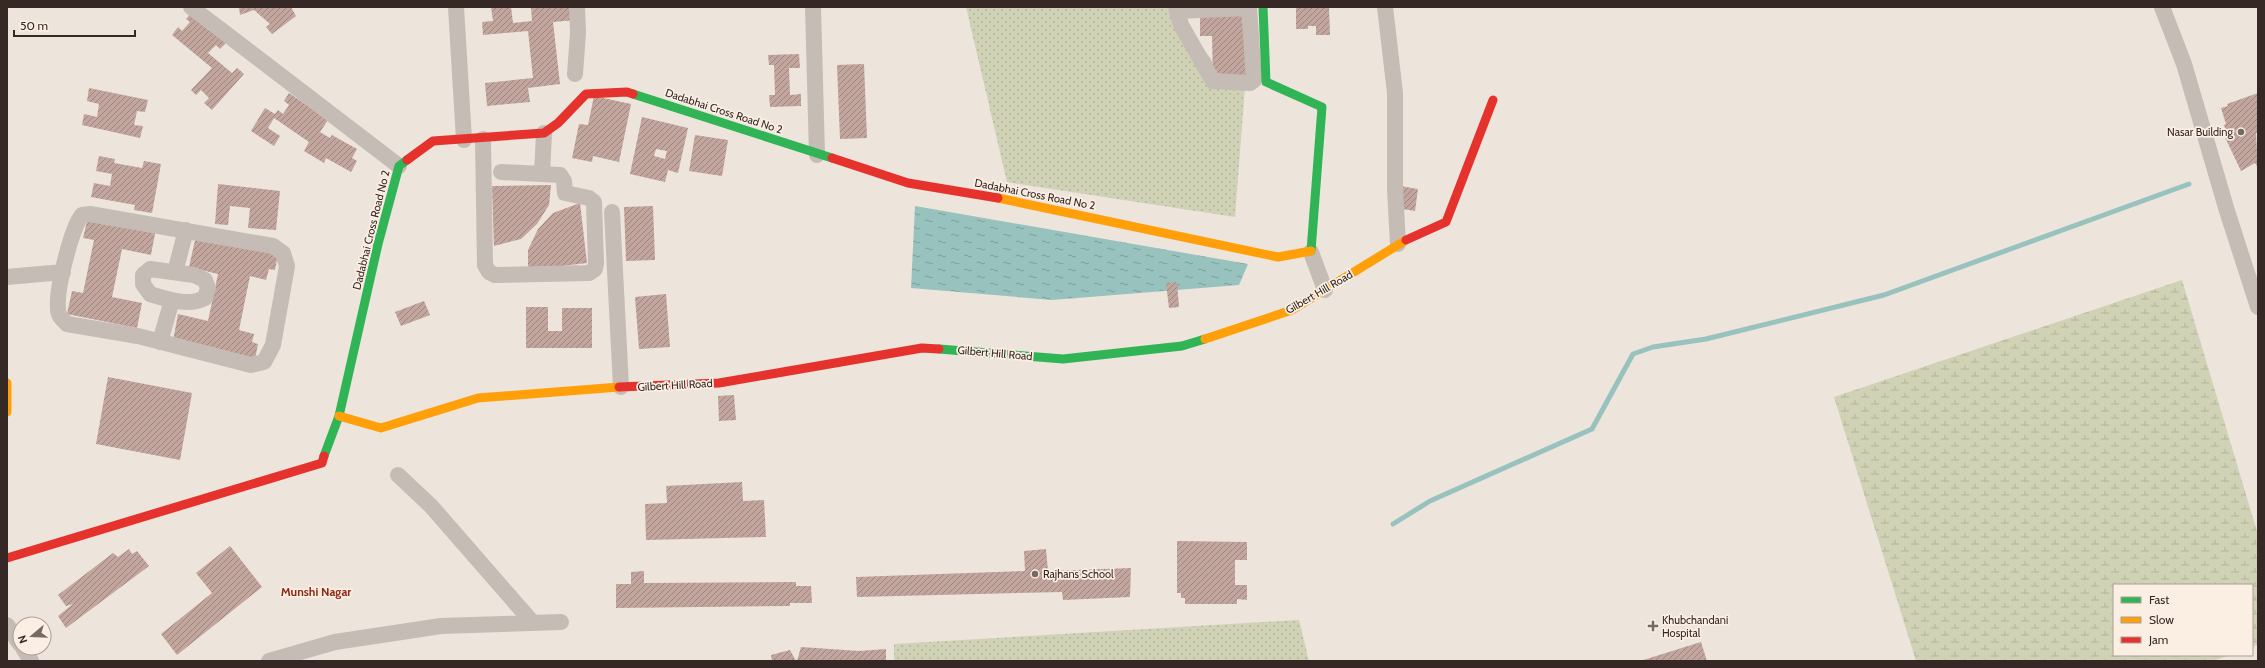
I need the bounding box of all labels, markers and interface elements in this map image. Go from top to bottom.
scale bar [14,12,135,38]
text: 50 m [20,18,48,33]
street label: Dadabhai Cross Road No 2 [664,85,785,137]
place label: Nasar Building [2167,125,2234,139]
marker: Nasar Building [2236,127,2246,137]
street label: Dadabhai Cross Road No 2 [349,169,393,291]
street label: Dadabhai Cross Road No 2 [973,175,1097,213]
street label: Gilbert Hill Road [1283,267,1355,317]
street label: Gilbert Hill Road [957,343,1033,363]
street label: Gilbert Hill Road [637,376,713,394]
place label: Rajhans School [1043,567,1114,581]
marker: Rajhans School [1030,569,1040,579]
district label: Munshi Nagar [281,584,351,599]
legend [2113,584,2253,656]
text: Fast [2149,592,2169,607]
text: Slow [2149,612,2174,627]
place label: Khubchandani Hospital [1662,613,1728,640]
north arrow [12,616,52,656]
marker: Khubchandani Hospital [1647,620,1659,632]
text: Jam [2148,632,2168,647]
text: N [15,633,30,645]

